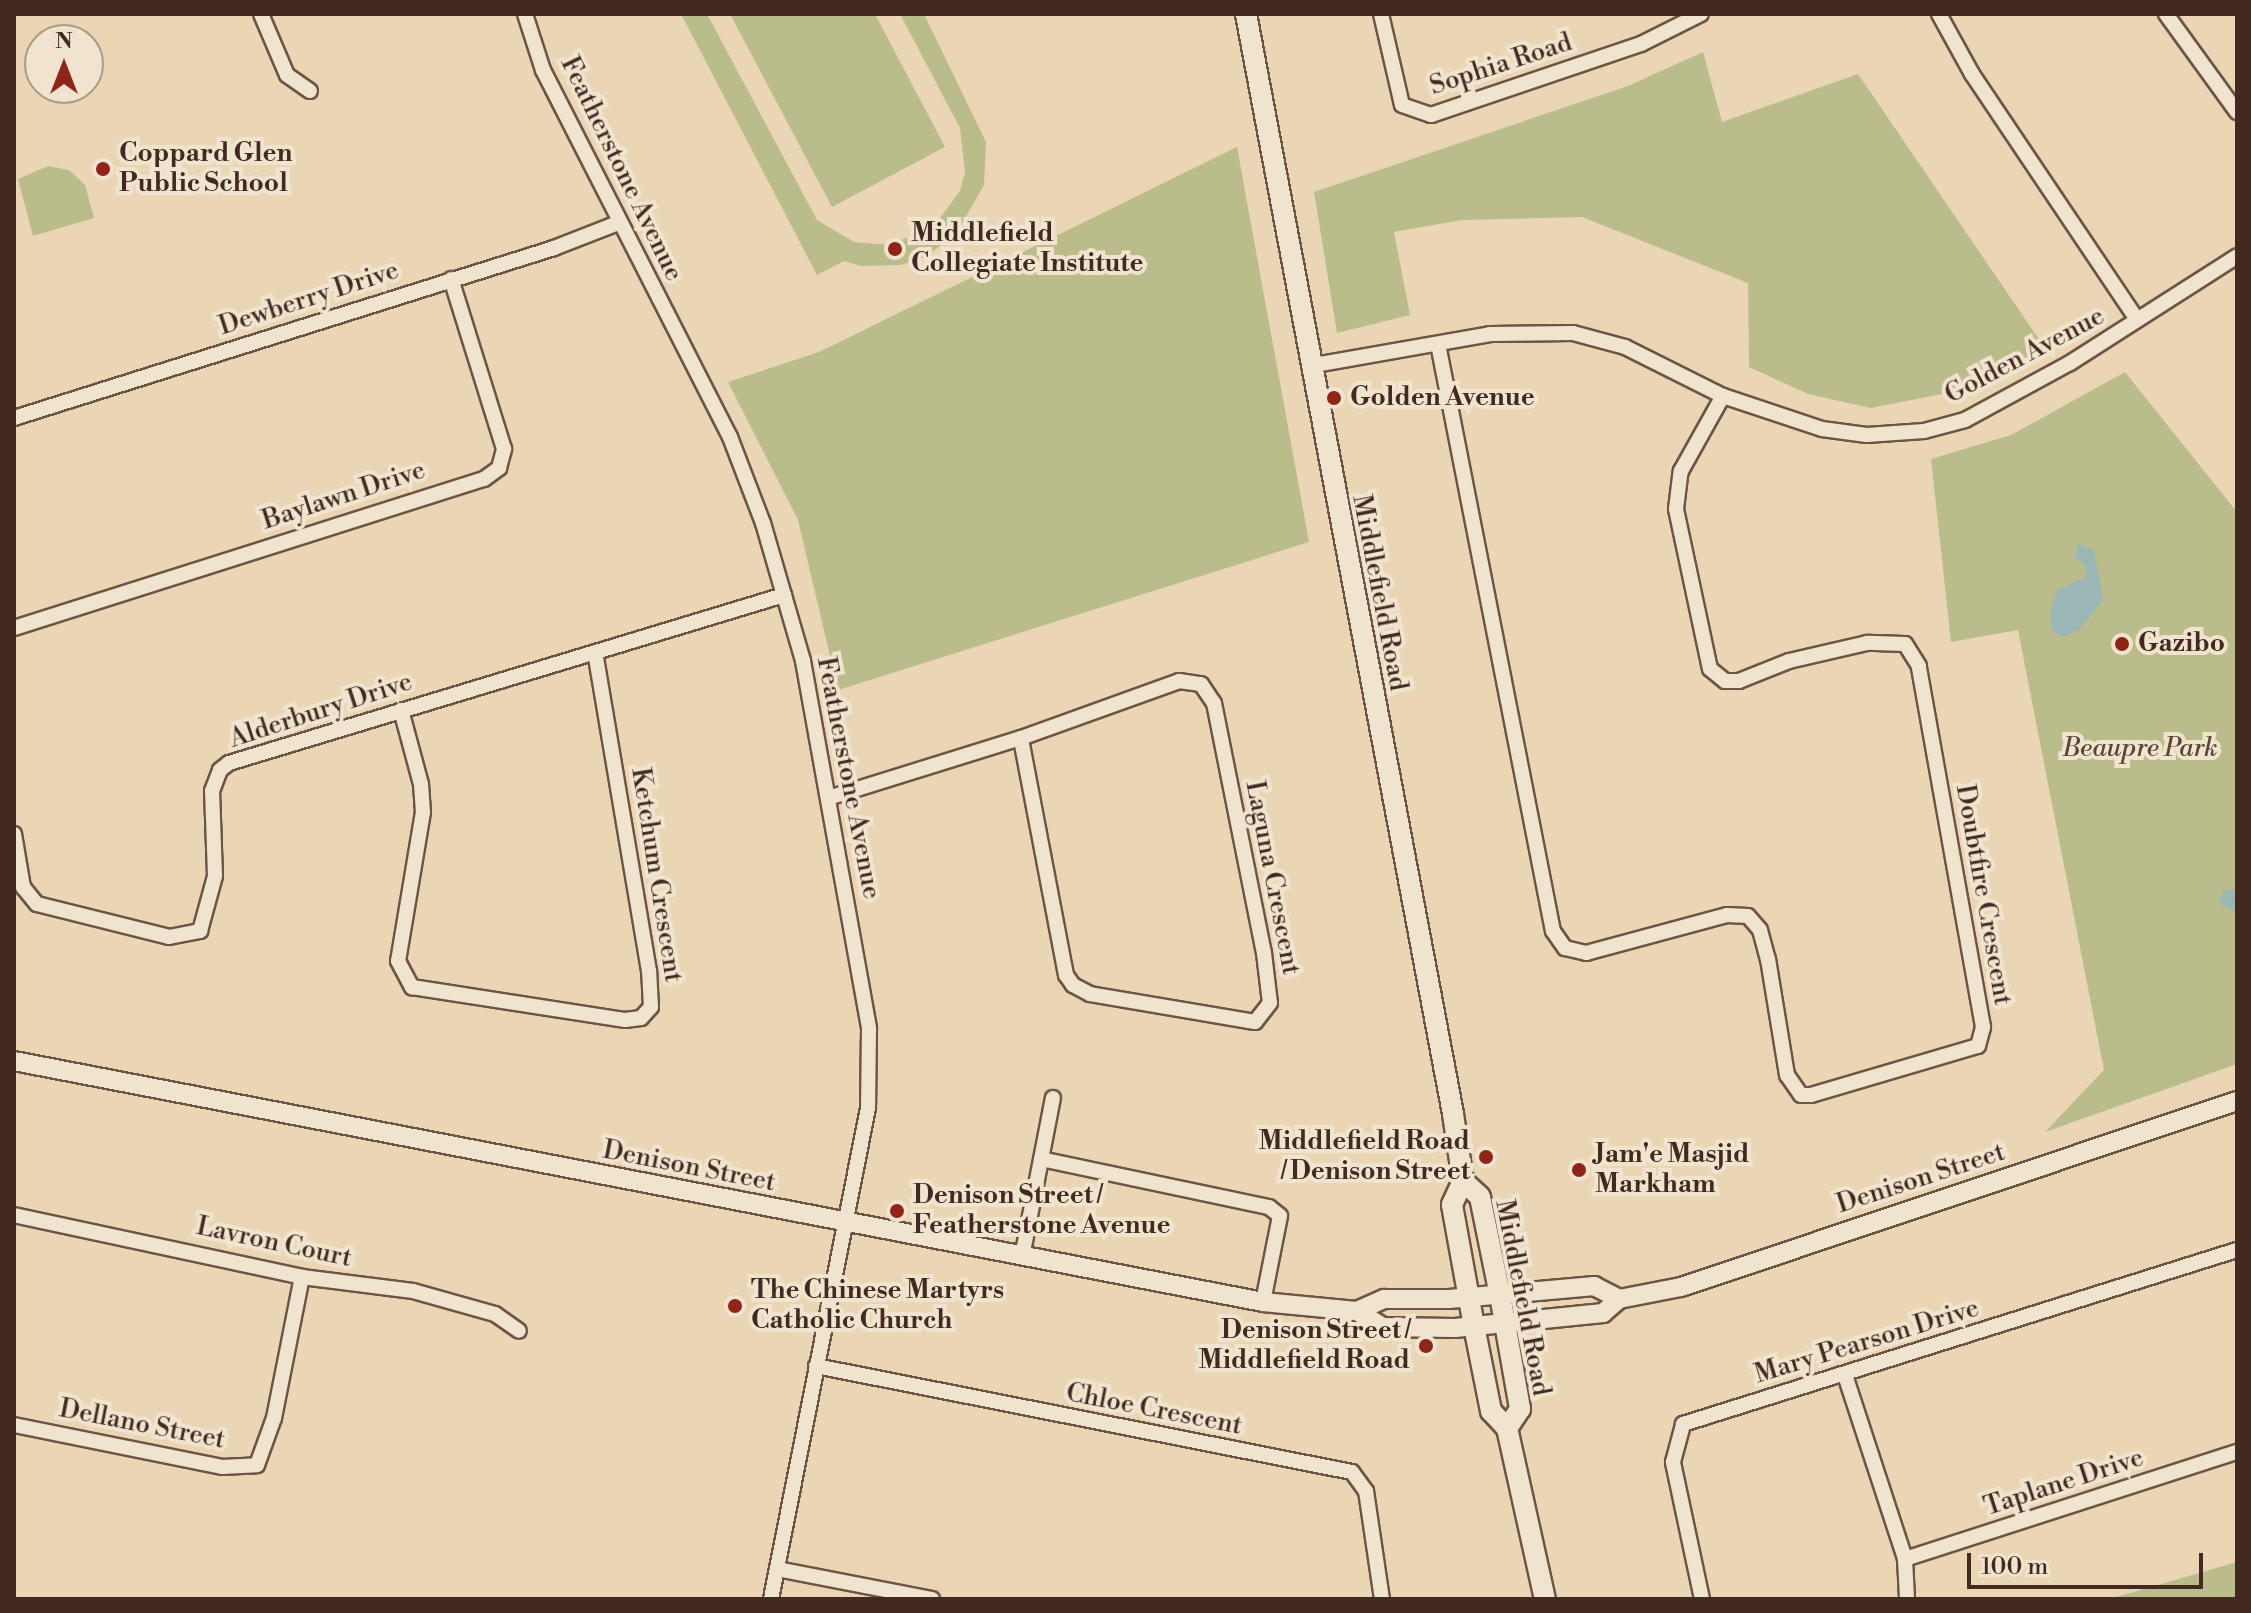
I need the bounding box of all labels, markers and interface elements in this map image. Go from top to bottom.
north arrow [24,24,104,104]
street label: Sophia Road [1426,27,1576,103]
text: N [55,28,73,55]
street label: Featherstone Avenue [553,52,689,286]
place label: Coppard Glen Public School [119,138,293,200]
marker: Coppard Glen Public School [94,160,112,178]
place label: Middlefield Collegiate Institute [911,218,1144,280]
marker: Middlefield Collegiate Institute [886,240,904,258]
street label: Dewberry Drive [215,255,403,343]
street label: Golden Avenue [1940,301,2110,411]
place label: Golden Avenue [1350,382,1535,414]
marker: Golden Avenue [1325,389,1343,407]
street label: Baylawn Drive [259,455,429,537]
street label: Middlefield Road [1345,492,1413,694]
place label: Gazibo [2138,628,2225,660]
marker: Gazibo [2113,635,2131,653]
street label: Featherstone Avenue [809,654,887,902]
street label: Alderbury Drive [226,667,416,755]
park label: Beaupre Park [2062,733,2218,765]
street label: Ketchum Crescent [624,766,688,984]
street label: Laguna Crescent [1238,778,1306,978]
street label: Doubtfire Crescent [1948,782,2018,1008]
place label: Middlefield Road / Denison Street [1259,1126,1470,1188]
street label: Denison Street [600,1135,778,1199]
street label: Denison Street [1833,1137,2009,1221]
place label: Jam'e Masjid Markham [1595,1139,1750,1200]
marker: Middlefield Road / Denison Street [1477,1148,1495,1166]
marker: Jam'e Masjid Markham [1570,1161,1588,1179]
place label: Denison Street / Featherstone Avenue [913,1180,1170,1242]
street label: Middlefield Road [1488,1197,1556,1399]
marker: Denison Street / Featherstone Avenue [888,1202,906,1220]
street label: Lavron Court [194,1211,354,1275]
place label: The Chinese Martyrs Catholic Church [751,1275,1004,1336]
street label: Mary Pearson Drive [1751,1293,1983,1391]
marker: The Chinese Martyrs Catholic Church [726,1297,744,1315]
place label: Denison Street / Middlefield Road [1199,1315,1410,1376]
marker: Denison Street / Middlefield Road [1417,1337,1435,1355]
street label: Chloe Crescent [1063,1378,1245,1442]
street label: Dellano Street [57,1394,227,1456]
street label: Taplane Drive [1980,1443,2148,1523]
scale bar [1971,1537,2207,1587]
text: 100 m [1981,1552,2048,1582]

